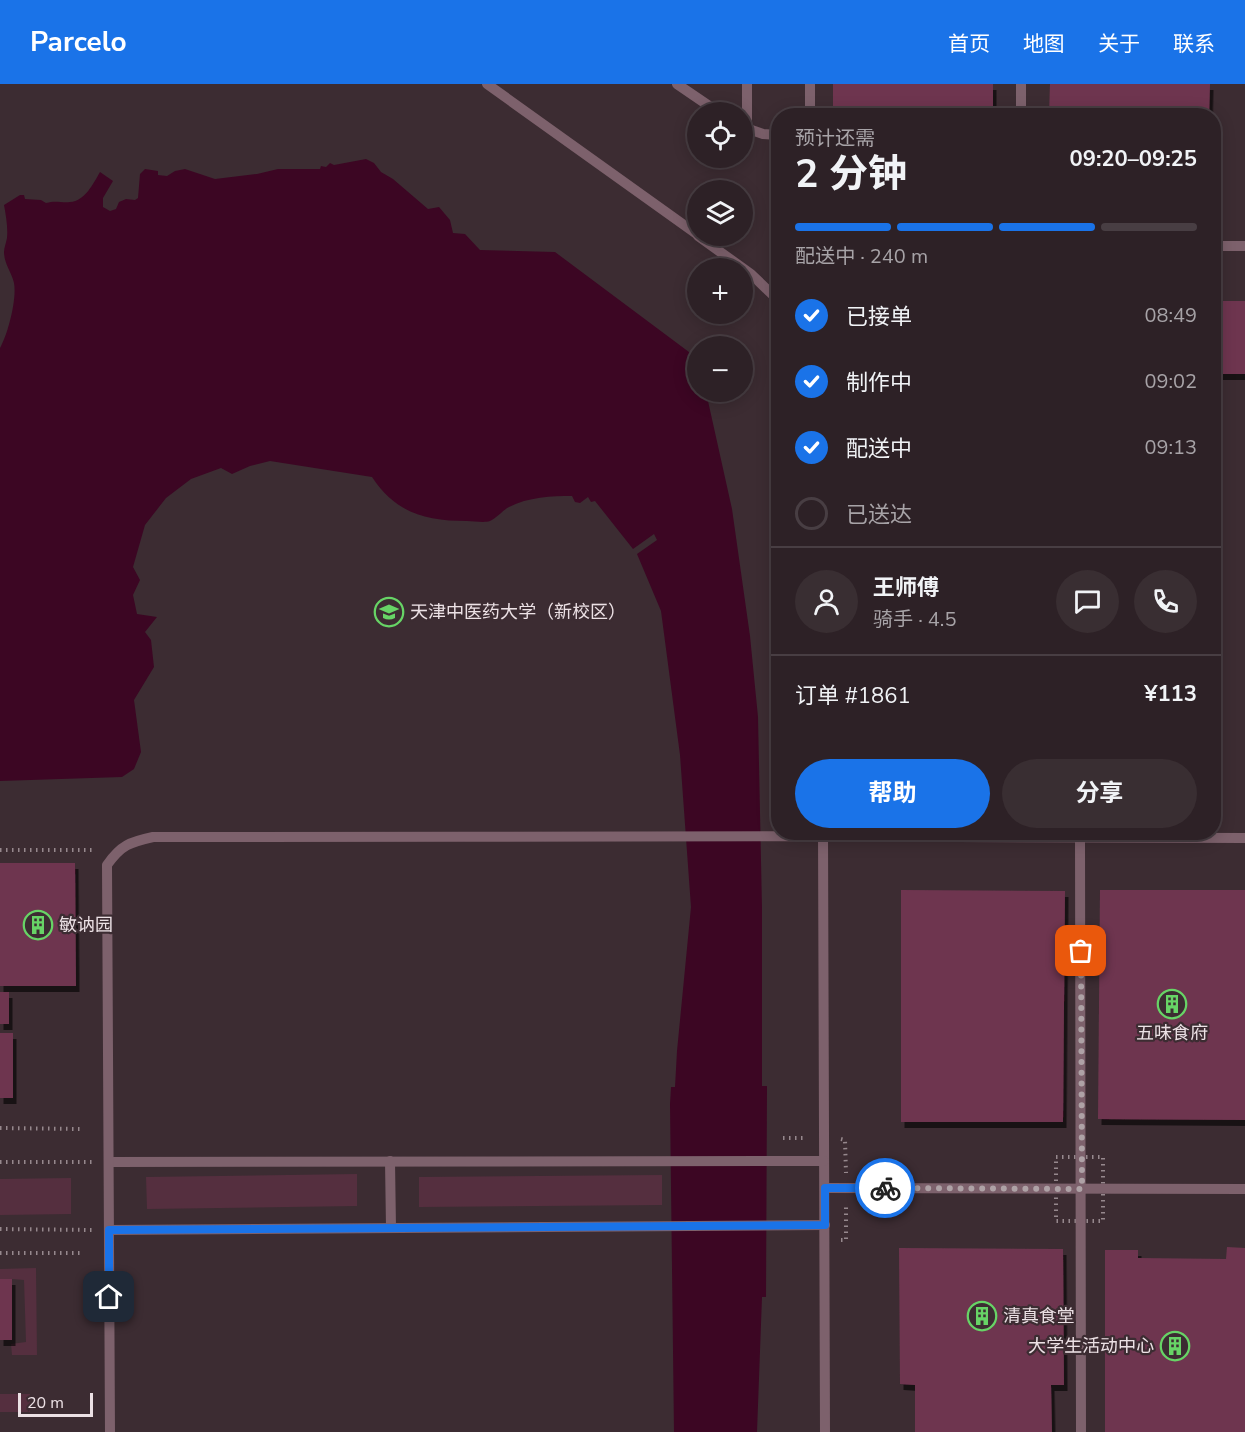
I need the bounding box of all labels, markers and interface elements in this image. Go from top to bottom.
text: Parcelo [30,23,127,61]
text: 首页 [948,30,990,58]
text: 地图 [1023,30,1065,58]
text: 关于 [1098,30,1140,58]
text: 联系 [1173,30,1215,58]
map controls [687,102,753,402]
button: locate [687,102,753,168]
text: 预计还需 [795,125,875,152]
text: 09:20–09:25 [1069,144,1197,174]
text: 2 分钟 [795,148,907,201]
button: layers [687,180,753,246]
text: 配送中 · 240 m [795,243,928,270]
button: + [687,258,753,324]
icon: check [795,299,828,332]
text: 已接单 [846,302,912,332]
text: 08:49 [1144,302,1197,329]
button: − [687,336,753,402]
icon: check [795,365,828,398]
text: 制作中 [846,368,912,398]
text: 09:02 [1144,368,1197,395]
icon: check [795,431,828,464]
text: 配送中 [846,434,912,464]
text: 09:13 [1144,434,1197,461]
text: 已送达 [846,500,912,530]
button: person [795,570,858,633]
button: chat [1056,570,1119,633]
button: phone [1134,570,1197,633]
text: 王师傅 [873,573,939,603]
school or university icon: 天津中医药大学（新校区） [373,596,405,628]
place label: 天津中医药大学（新校区） [410,600,626,624]
text: 骑手 · 4.5 [873,606,956,633]
text: ¥113 [1144,679,1197,709]
text: 订单 #1861 [795,681,911,711]
button: 帮助 [795,759,990,828]
button: 分享 [1002,759,1197,828]
building icon: 敏讷园 [22,909,54,941]
place label: 敏讷园 [59,913,113,937]
pin [1055,925,1106,976]
icon: bag [1064,934,1097,967]
building icon: 五味食府 [1156,988,1188,1020]
place label: 五味食府 [1136,1021,1208,1045]
courier [855,1158,915,1218]
icon: bike [869,1172,902,1205]
pin [83,1271,134,1322]
icon: home [92,1280,125,1313]
building icon: 清真食堂 [966,1300,998,1332]
place label: 清真食堂 [1003,1304,1075,1328]
building icon: 大学生活动中心 [1159,1330,1191,1362]
place label: 大学生活动中心 [1028,1334,1154,1358]
scale bar [18,1390,93,1418]
text: 20 m [27,1392,64,1414]

